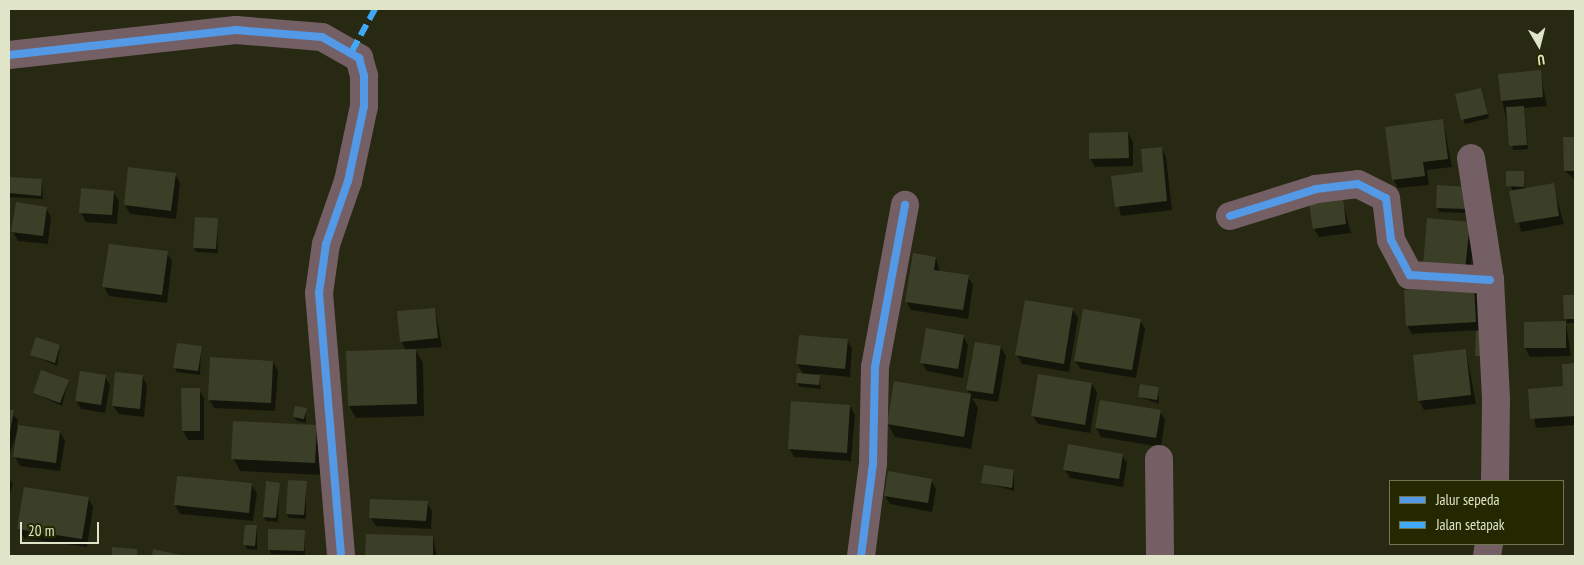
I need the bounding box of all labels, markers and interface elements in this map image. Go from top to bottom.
north arrow [1514,20,1564,70]
text: U [1536,50,1546,69]
legend [1389,480,1564,545]
text: Jalur sepeda [1436,490,1499,509]
scale bar [22,512,101,544]
text: Jalan setapak [1436,515,1505,534]
text: 20 m [28,521,54,540]

